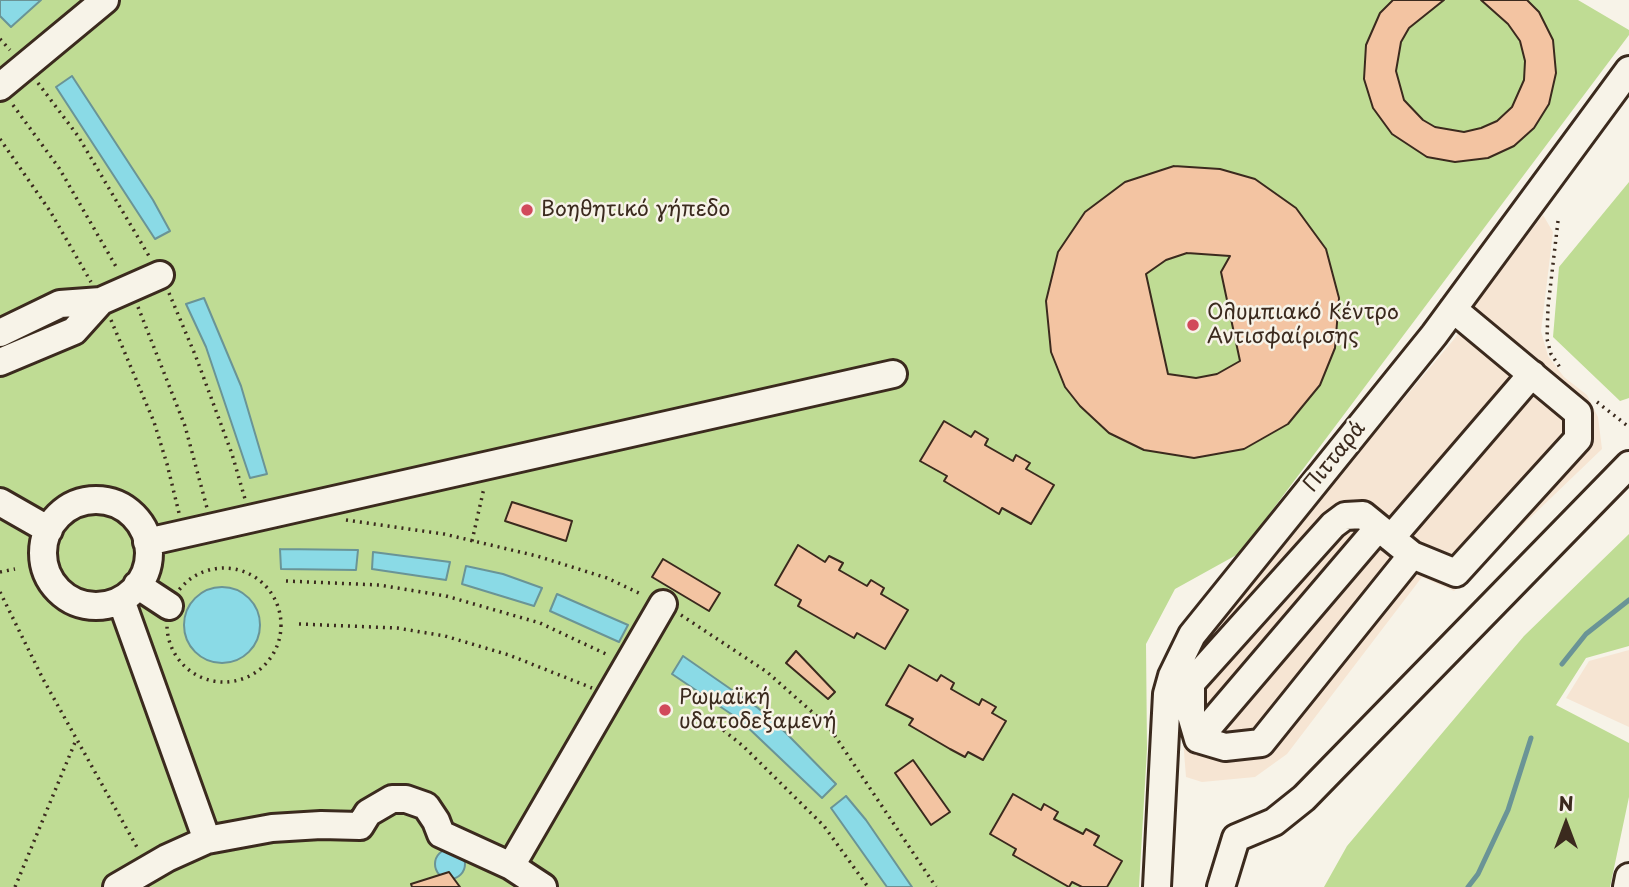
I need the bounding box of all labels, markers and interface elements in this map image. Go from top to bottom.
place label: Βοηθητικό γήπεδο [541,197,730,223]
marker: Βοηθητικό γήπεδο [519,202,535,218]
place label: Ολυμπιακό Κέντρο Αντισφαίρισης [1207,300,1399,350]
marker: Ολυμπιακό Κέντρο Αντισφαίρισης [1185,317,1201,333]
street label: Πιτταρά [1299,416,1371,498]
place label: Ρωμαϊκή υδατοδεξαμενή [679,685,836,735]
marker: Ρωμαϊκή υδατοδεξαμενή [657,702,673,718]
north arrow [1531,789,1601,859]
text: N [1558,789,1574,817]

